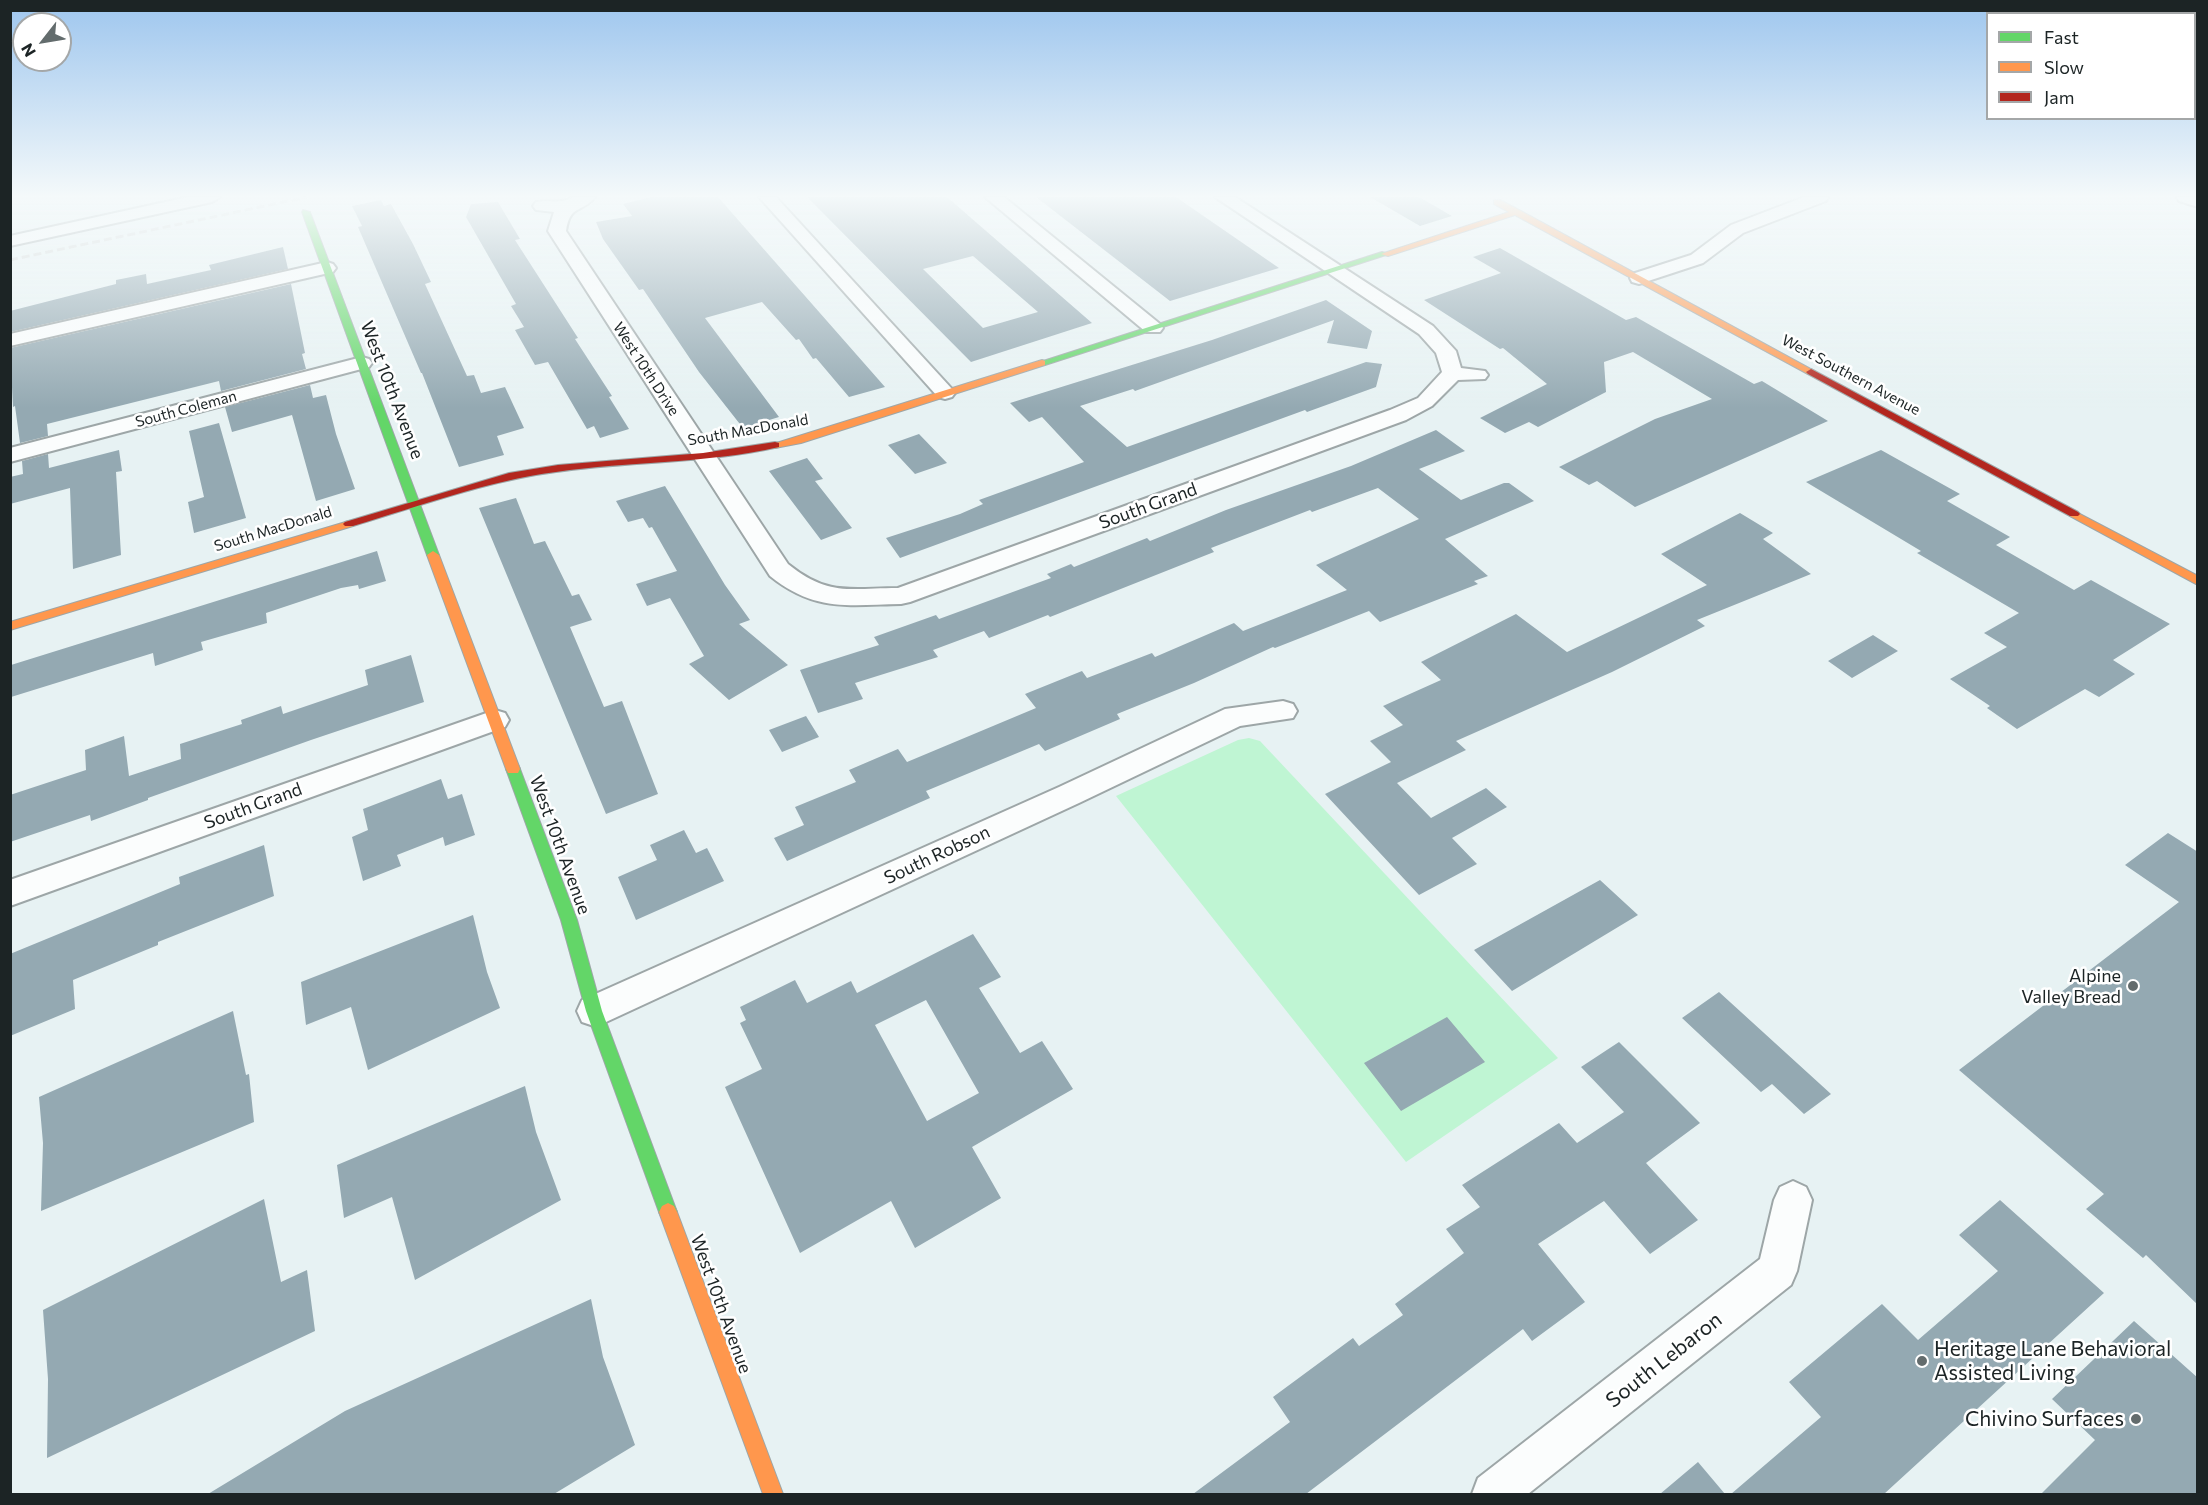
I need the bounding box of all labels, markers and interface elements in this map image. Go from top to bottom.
north arrow [12,12,72,72]
legend [1986,12,2196,120]
text: Fast [2044,26,2079,48]
text: N [17,40,39,61]
text: Slow [2044,56,2084,78]
text: Jam [2044,86,2074,108]
street label: West 10th Avenue [356,318,428,462]
street label: West 10th Drive [609,319,683,419]
street label: West Southern Avenue [1779,331,1923,419]
street label: South Coleman [133,387,239,431]
street label: South MacDonald [686,411,810,449]
street label: South Grand [1096,478,1200,534]
street label: South MacDonald [212,503,334,555]
street label: West 10th Avenue [525,773,595,917]
street label: South Grand [201,778,305,834]
street label: South Robson [881,821,993,889]
place label: Alpine Valley Bread [2021,965,2121,1008]
marker: Alpine Valley Bread [2126,979,2140,993]
street label: West 10th Avenue [686,1232,756,1376]
street label: South Lebaron [1601,1307,1727,1413]
place label: Heritage Lane Behavioral Assisted Living [1934,1336,2171,1386]
marker: Heritage Lane Behavioral Assisted Living [1915,1354,1929,1368]
place label: Chivino Surfaces [1965,1406,2124,1432]
marker: Chivino Surfaces [2129,1412,2143,1426]

